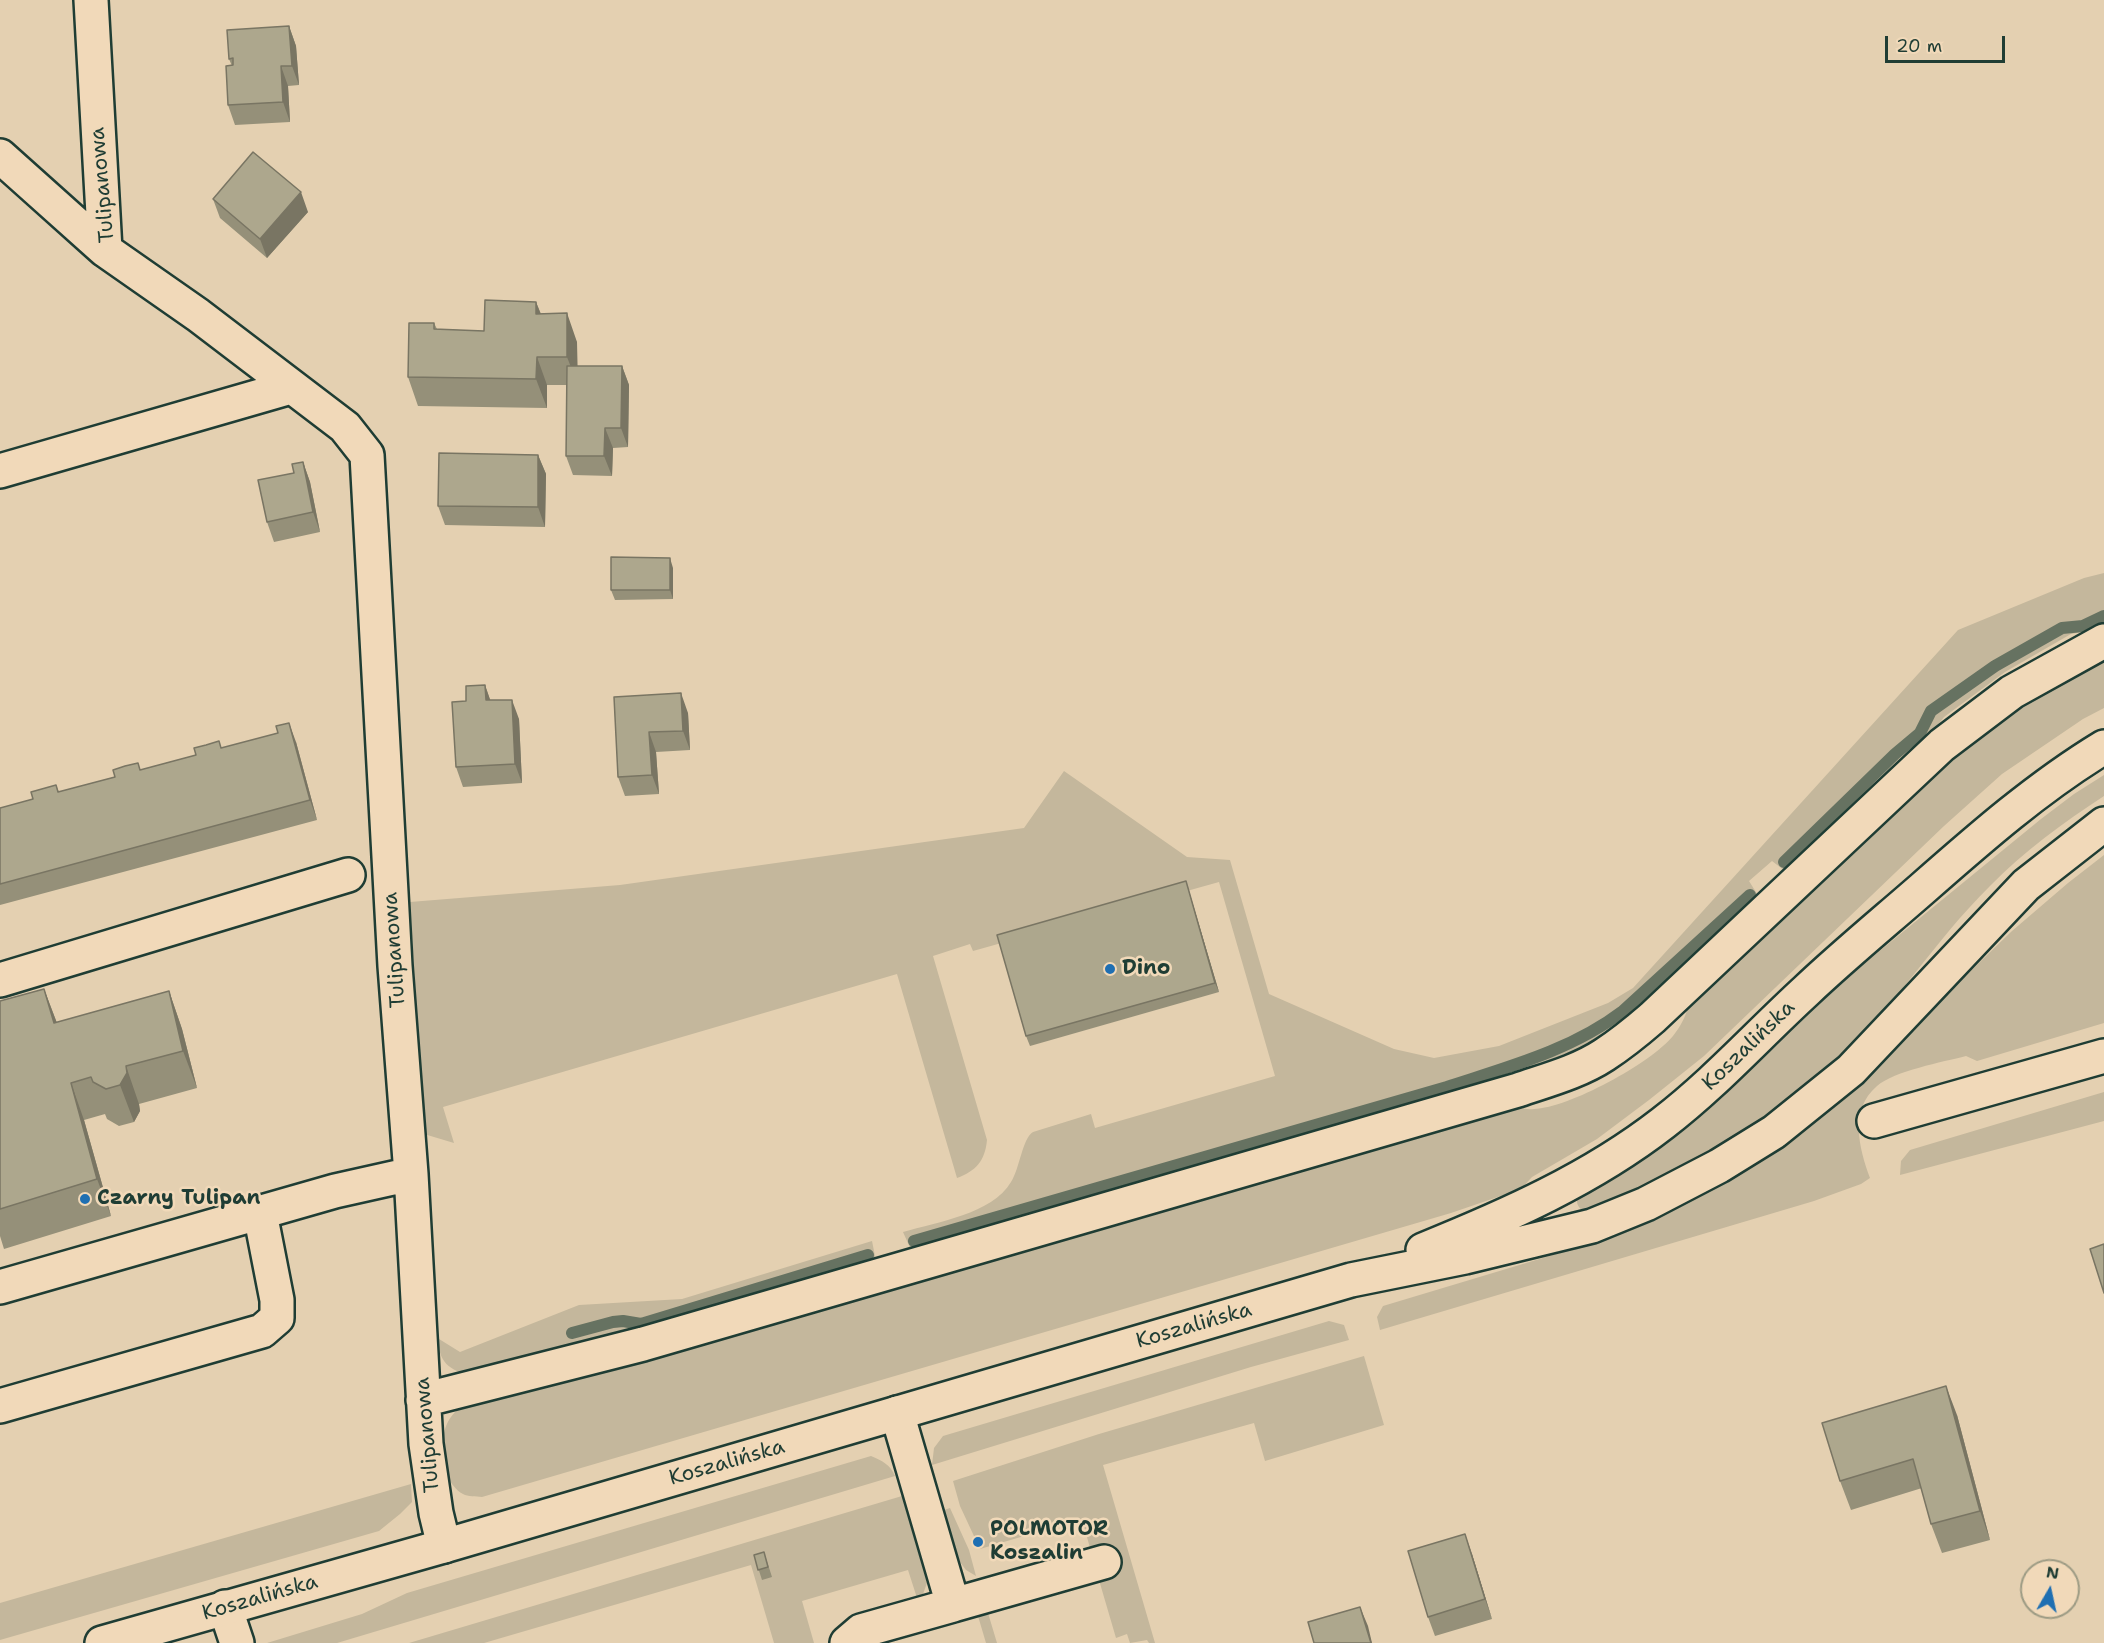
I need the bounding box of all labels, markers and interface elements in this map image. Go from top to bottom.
scale bar [1888,24,2008,62]
text: 20 m [1896,34,1942,58]
street label: Tulipanowa [85,126,121,244]
street label: Tulipanowa [378,891,412,1009]
place label: Dino [1122,956,1170,982]
marker: Dino [1103,962,1117,976]
street label: Koszalińska [1697,996,1801,1096]
place label: Czarny Tulipan [97,1186,261,1212]
marker: Czarny Tulipan [78,1192,92,1206]
street label: Koszalińska [1133,1297,1255,1355]
street label: Tulipanowa [410,1376,446,1494]
street label: Koszalińska [666,1434,788,1492]
place label: POLMOTOR Koszalin [990,1517,1108,1567]
marker: POLMOTOR Koszalin [971,1535,985,1549]
north arrow [2020,1559,2080,1619]
text: N [2045,1561,2060,1584]
street label: Koszalińska [199,1569,321,1627]

